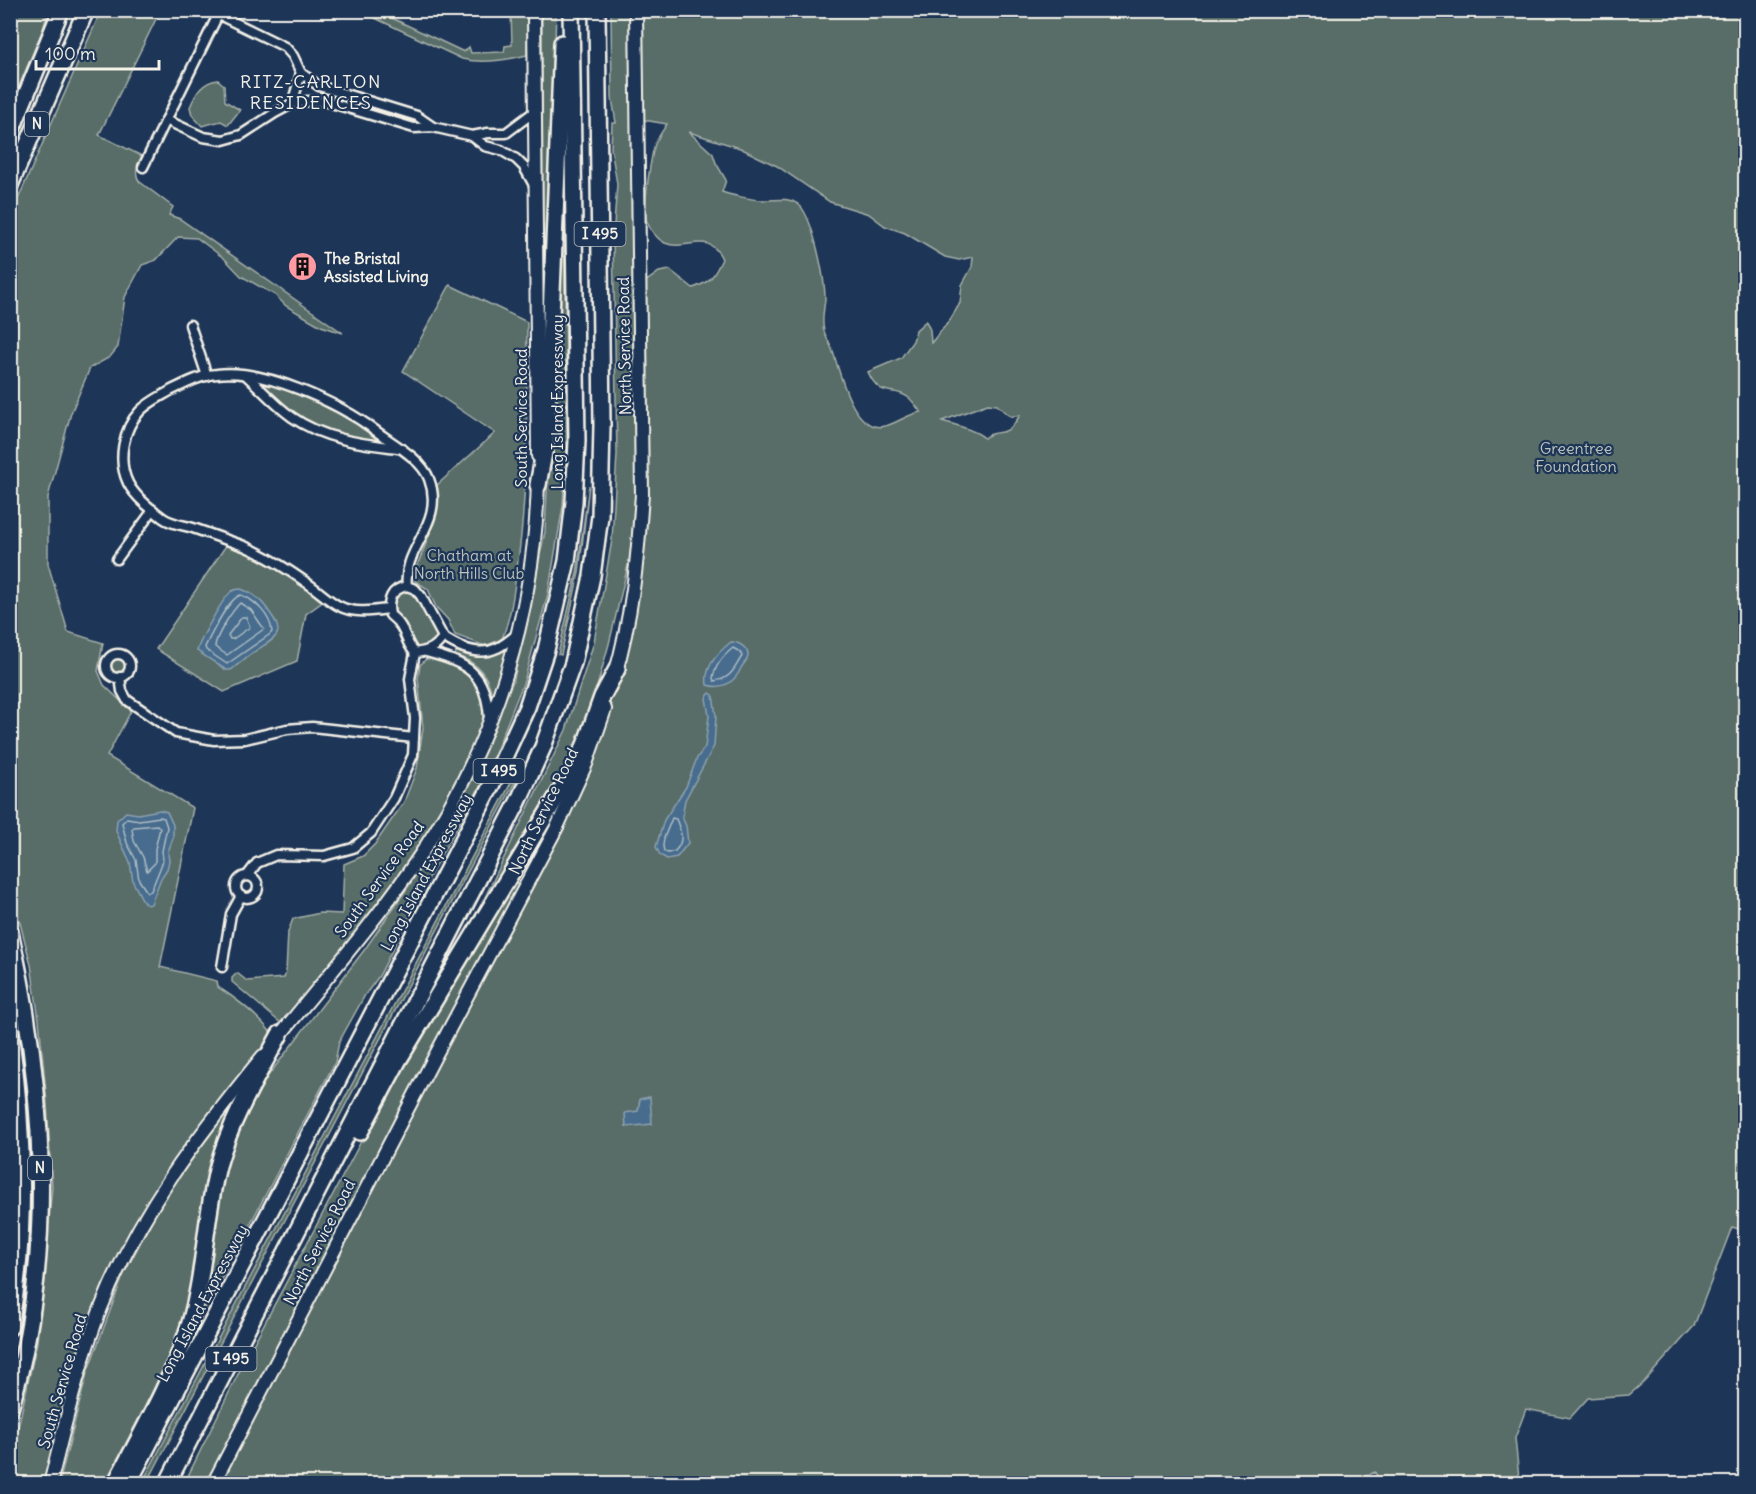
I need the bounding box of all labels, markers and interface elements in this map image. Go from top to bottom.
scale bar [36,33,159,71]
text: 100 m [45,42,96,65]
district label: RITZ-CARLTON RESIDENCES [240,70,382,114]
road number: N [25,112,49,136]
road number: I 495 [574,222,626,246]
place label: The Bristal Assisted Living [324,248,429,287]
building icon: The Bristal Assisted Living [287,251,319,283]
street label: North Service Road [613,277,635,415]
street label: Long Island Expressway [547,314,567,490]
street label: South Service Road [511,349,531,487]
park label: Greentree Foundation [1535,438,1617,476]
park label: Chatham at North Hills Club [414,545,524,583]
street label: North Service Road [504,745,582,877]
road number: I 495 [474,759,524,783]
street label: Long Island Expressway [376,790,476,954]
street label: South Service Road [330,817,428,941]
road number: N [28,1156,52,1180]
street label: North Service Road [279,1176,359,1308]
street label: Long Island Expressway [152,1221,252,1385]
street label: South Service Road [33,1311,91,1451]
road number: I 495 [206,1347,256,1371]

